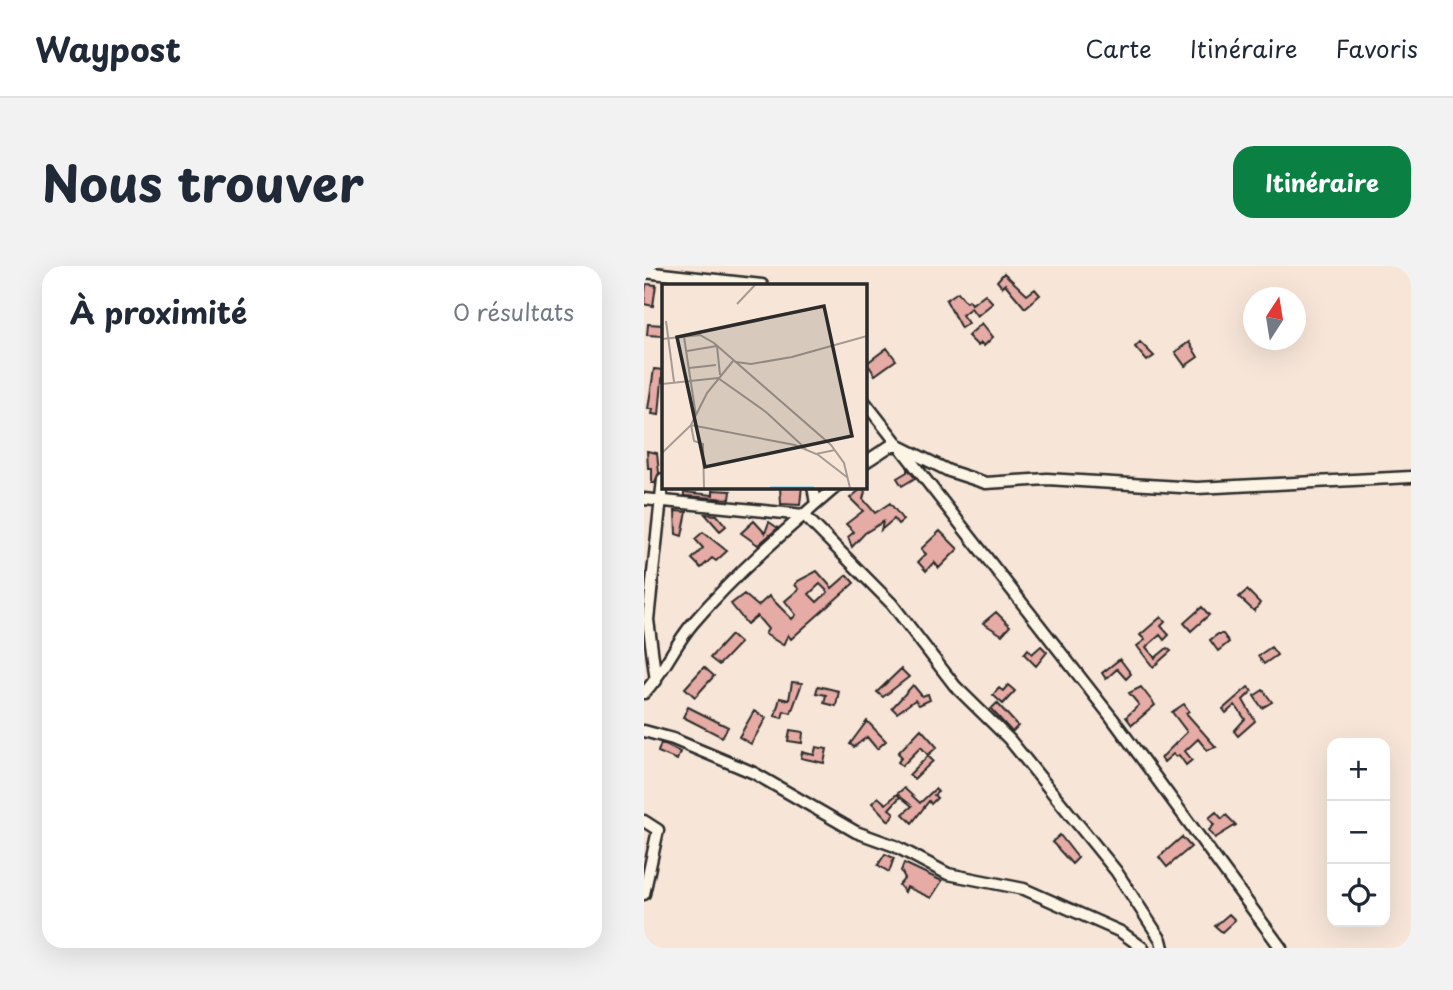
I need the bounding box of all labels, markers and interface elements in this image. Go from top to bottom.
text: Waypost [35,23,181,73]
text: Carte [1085,30,1152,66]
text: Itinéraire [1190,30,1298,66]
text: Favoris [1336,30,1418,66]
text: Nous trouver [42,145,364,219]
button: Itinéraire [1233,146,1411,218]
inset map [662,284,866,488]
north arrow [1243,287,1306,350]
text: À proximité [70,289,247,334]
text: 0 résultats [453,294,574,329]
map controls [1327,738,1390,927]
button: + [1327,738,1390,801]
button: − [1327,801,1390,864]
button: locate [1327,864,1390,927]

